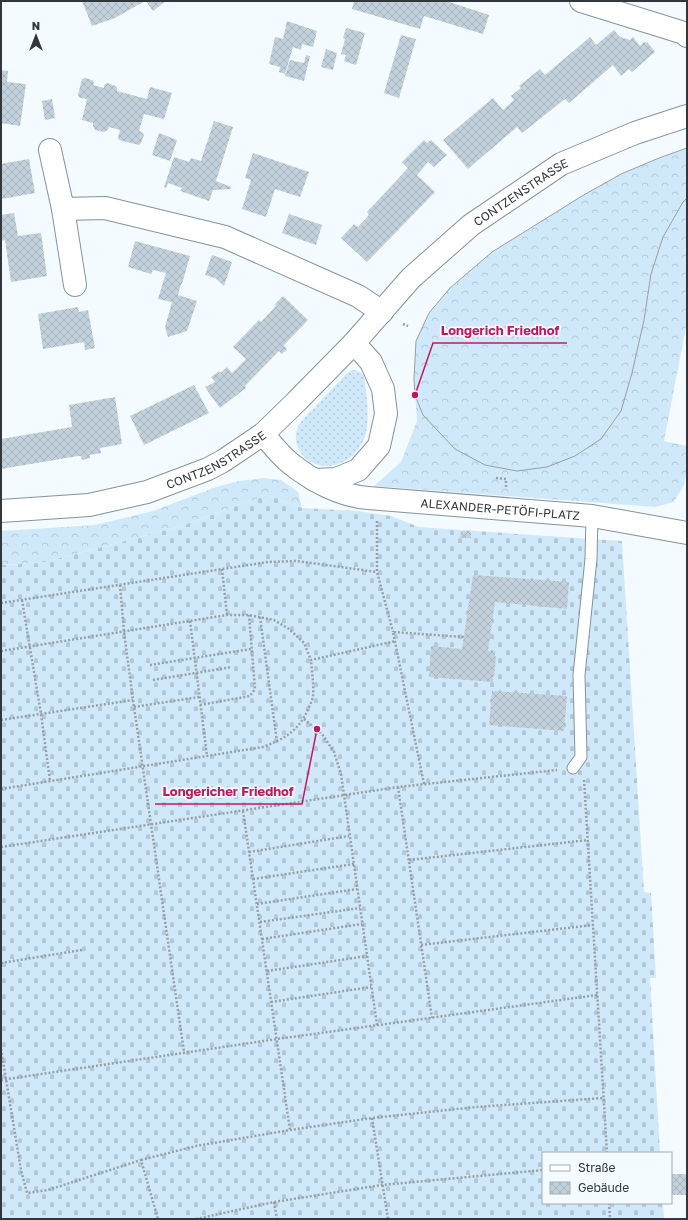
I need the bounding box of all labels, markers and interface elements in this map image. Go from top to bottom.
north arrow [16,16,56,56]
text: N [32,19,40,32]
street label: CONTZENSTRASSE [470,155,570,229]
callout: Longerich Friedhof [433,318,567,343]
text: Longerich Friedhof [441,322,559,338]
street label: CONTZENSTRASSE [164,427,268,492]
street label: ALEXANDER-PETÖFI-PLATZ [420,495,580,522]
callout: Longericher Friedhof [155,779,302,804]
text: Longericher Friedhof [162,783,294,799]
legend [542,1152,672,1204]
text: Straße [578,1160,616,1175]
text: Gebäude [578,1180,629,1195]

